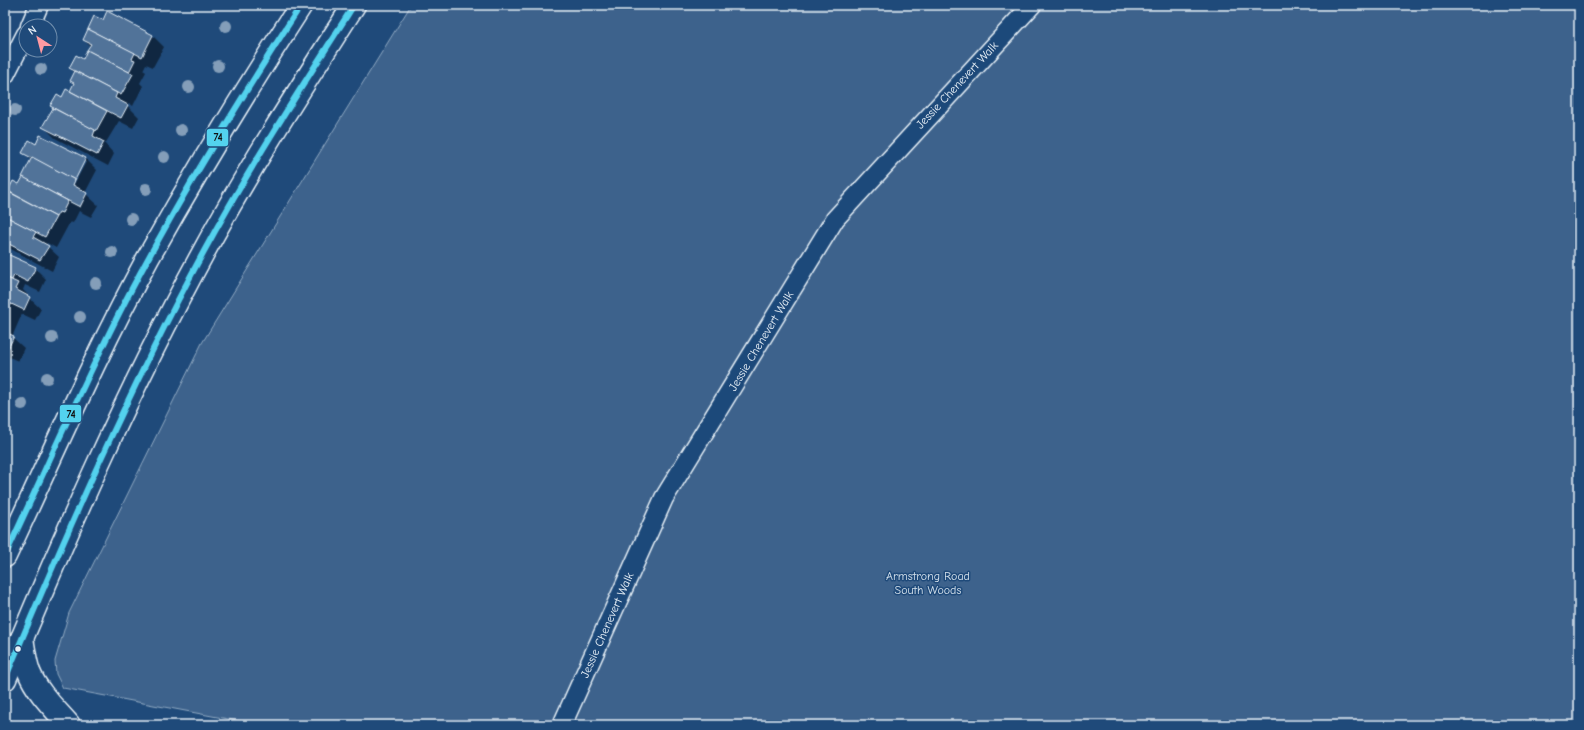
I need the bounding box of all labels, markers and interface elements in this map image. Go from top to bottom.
north arrow [18,18,58,58]
text: N [26,23,39,38]
street label: Jessie Chenevert Walk [913,38,1001,131]
line badge: 74 [206,128,229,147]
text: 74 [213,131,223,144]
street label: Jessie Chenevert Walk [726,288,796,393]
line badge: 74 [59,404,82,423]
text: 74 [66,408,76,421]
park label: Armstrong Road South Woods [886,569,970,597]
street label: Jessie Chenevert Walk [577,570,637,680]
unlabelled marker [13,644,23,654]

